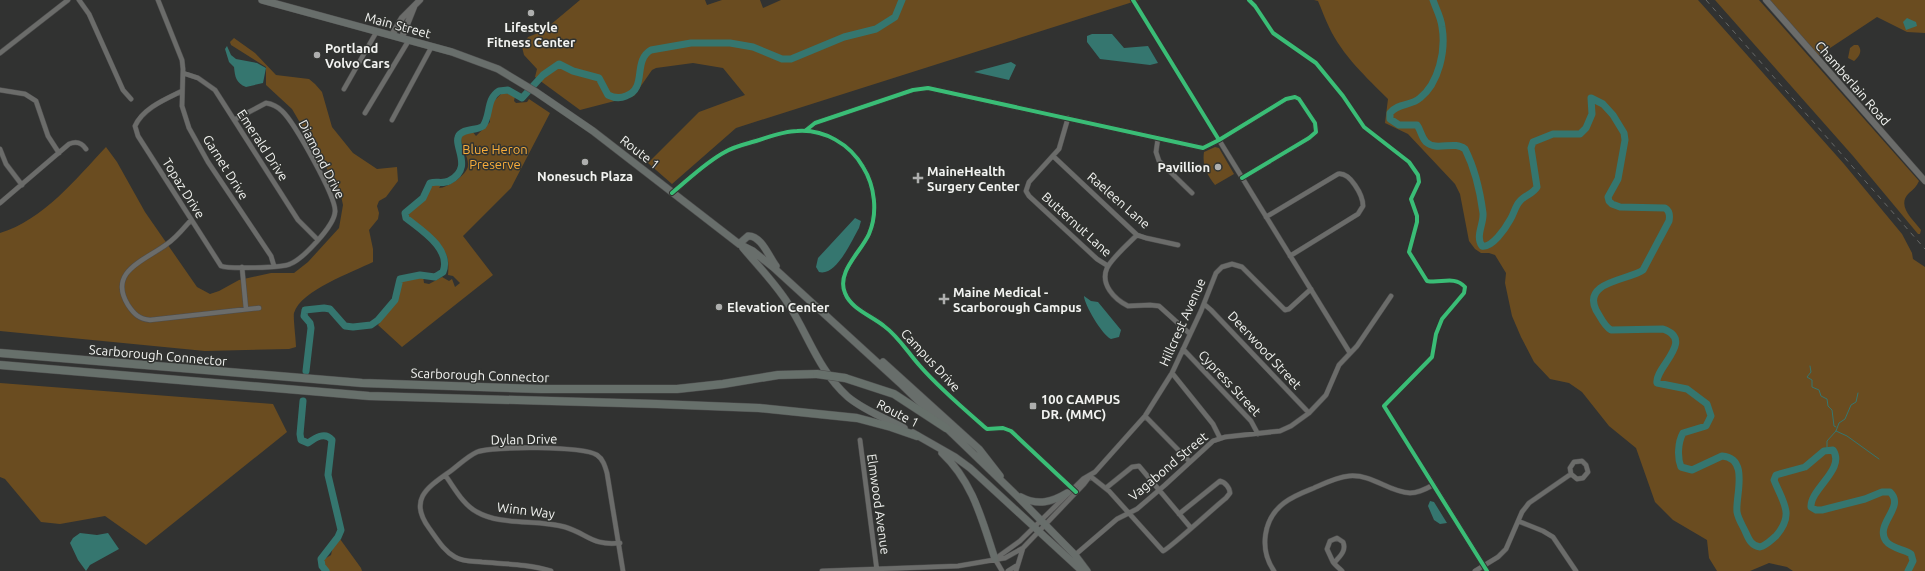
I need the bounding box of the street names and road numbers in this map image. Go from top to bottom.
street label: Main Street [363,9,433,41]
street label: Chamberlain Road [1813,38,1893,128]
street label: Emerald Drive [235,107,291,183]
street label: Diamond Drive [296,117,348,201]
street label: Garnet Drive [201,132,251,202]
street label: Route 1 [618,132,662,172]
street label: Topaz Drive [160,155,208,221]
street label: Raeleen Lane [1085,169,1153,231]
street label: Butternut Lane [1039,189,1115,259]
street label: Hillcrest Avenue [1156,276,1208,368]
street label: Deerwood Street [1225,308,1305,392]
street label: Campus Drive [899,326,963,394]
street label: Scarborough Connector [88,342,228,368]
street label: Cypress Street [1196,347,1264,419]
street label: Scarborough Connector [410,366,550,384]
street label: Route 1 [874,396,922,430]
street label: Vagabond Street [1126,429,1210,503]
street label: Dylan Drive [491,431,557,447]
street label: Elmwood Avenue [865,453,893,555]
street label: Winn Way [496,500,556,520]

